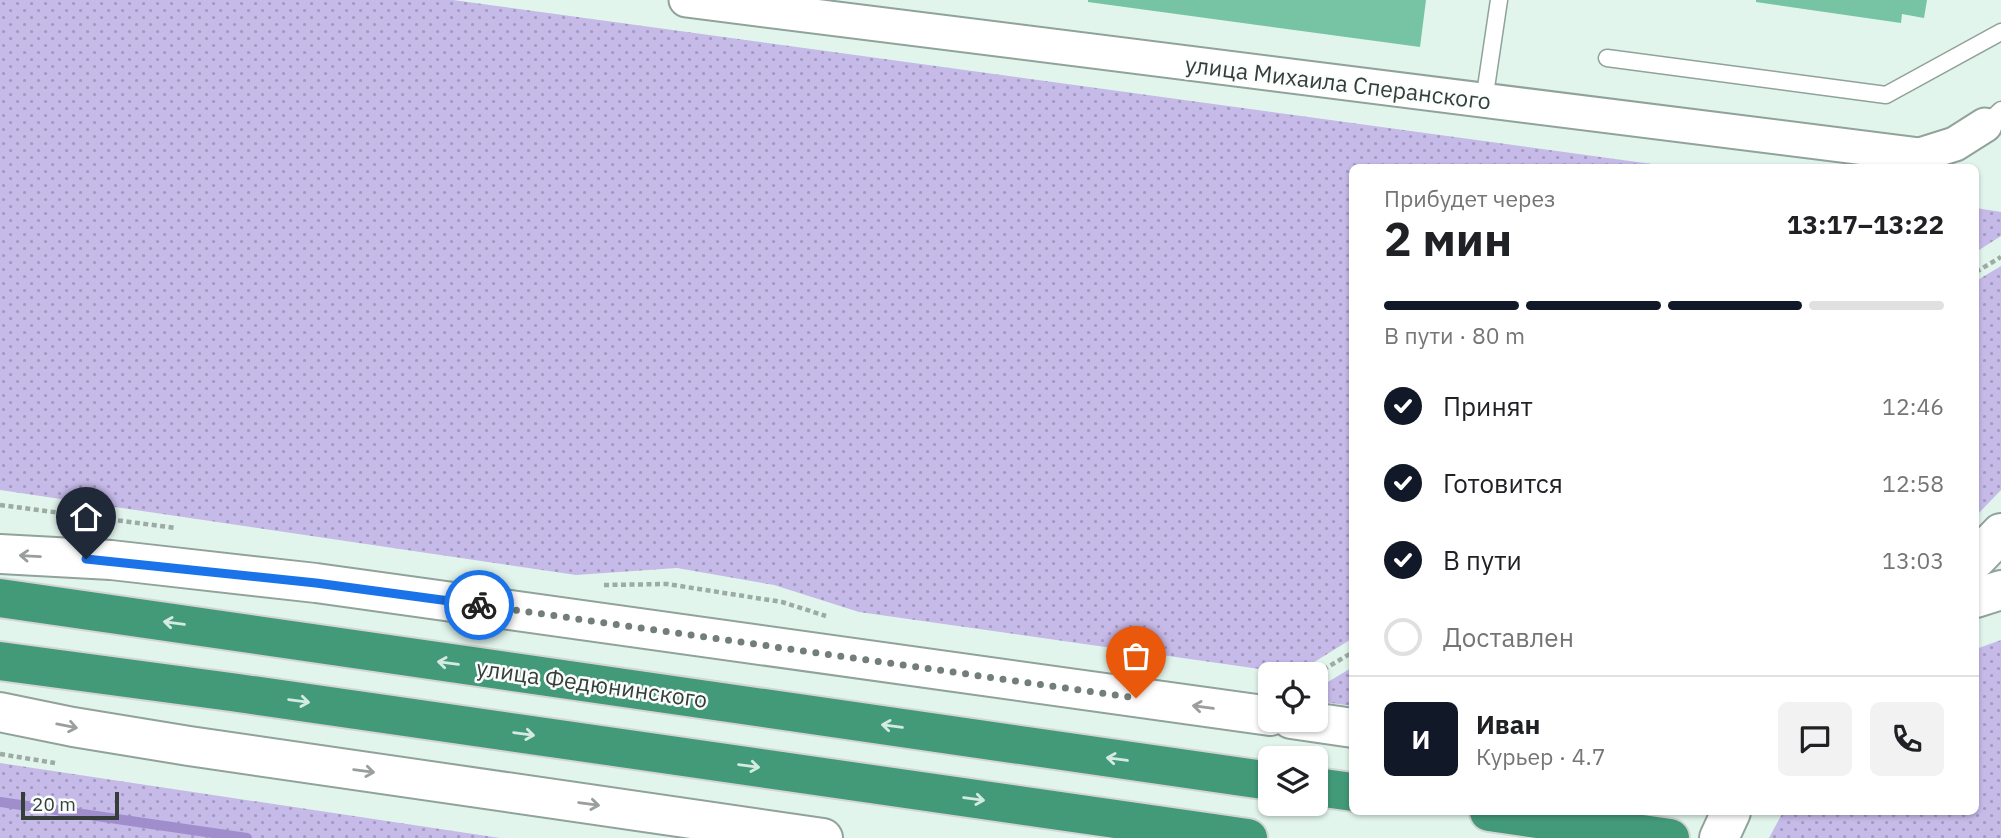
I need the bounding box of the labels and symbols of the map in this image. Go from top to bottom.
street label: улица Михаила Сперанского [1183,48,1493,116]
pin [56,487,116,559]
one-way arrow [19,549,42,562]
courier [444,570,514,640]
one-way arrow [163,616,185,629]
pin [1106,626,1166,698]
street label: улица Федюнинского [475,652,709,714]
one-way arrow [437,656,460,669]
one-way arrow [287,695,310,708]
one-way arrow [1192,700,1215,713]
one-way arrow [55,719,78,733]
one-way arrow [881,720,904,733]
one-way arrow [512,728,535,741]
one-way arrow [1106,752,1129,765]
one-way arrow [737,760,760,773]
one-way arrow [352,765,375,778]
scale bar [21,789,119,821]
one-way arrow [962,792,985,805]
one-way arrow [578,798,600,811]

